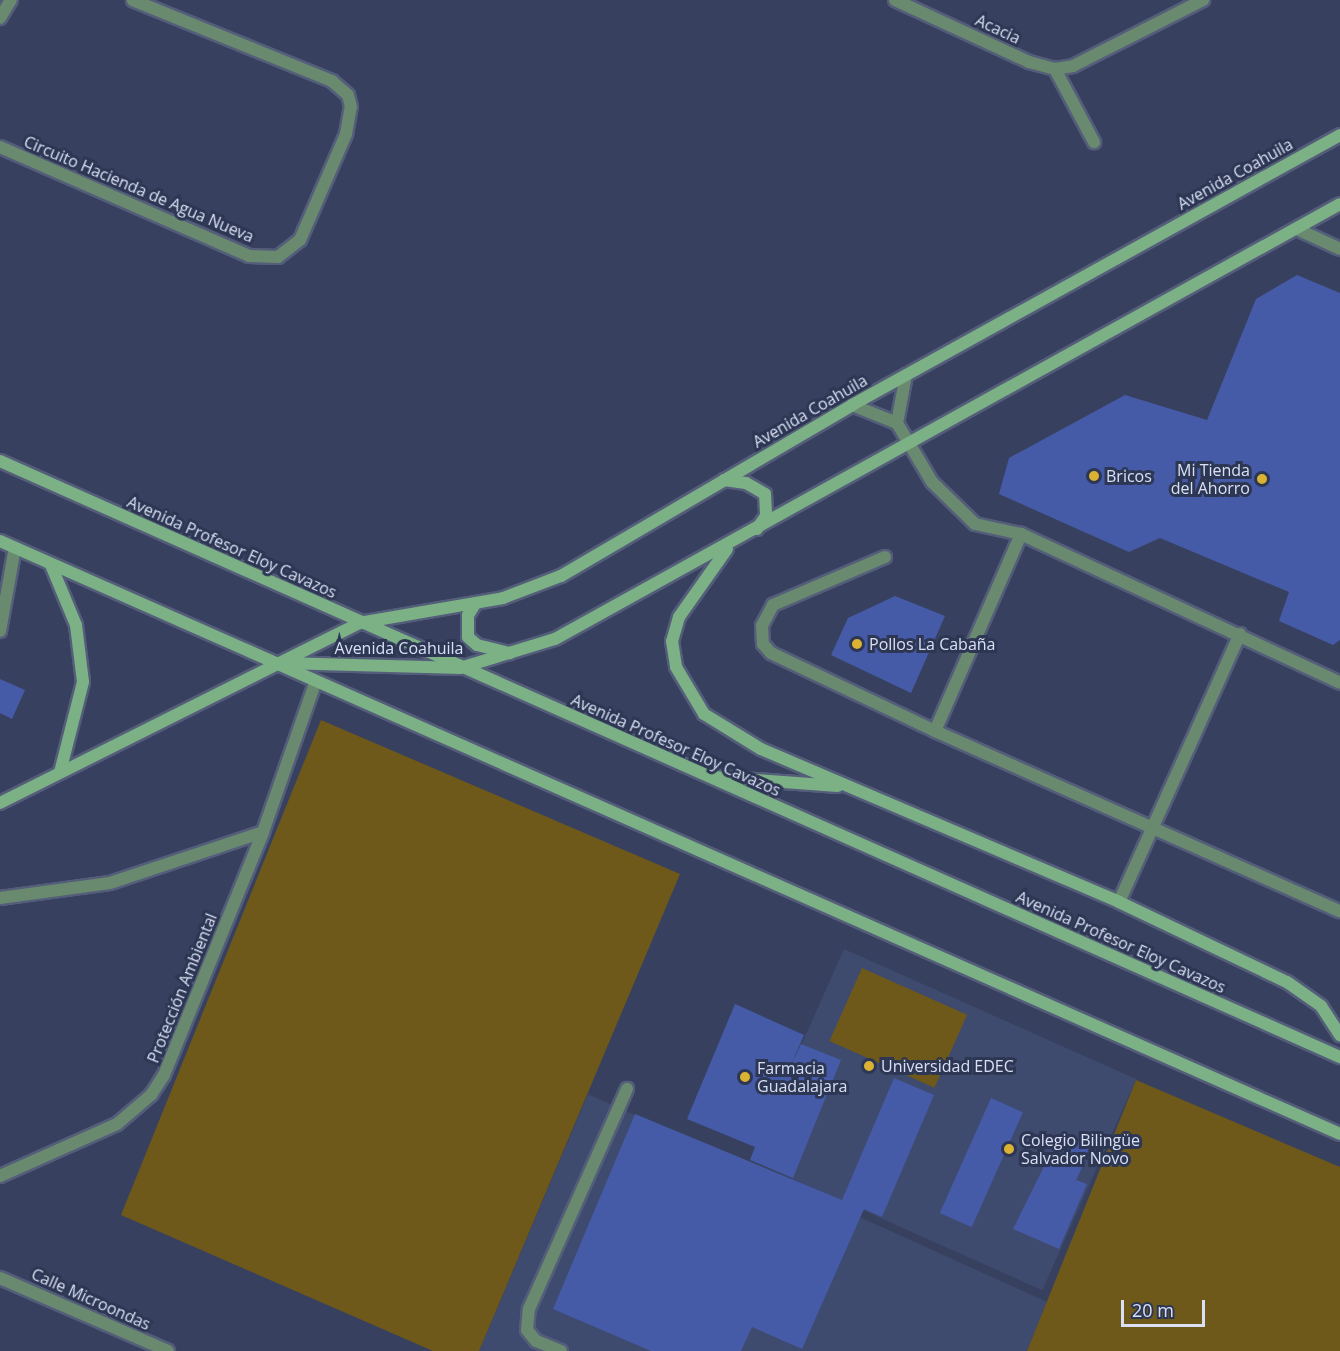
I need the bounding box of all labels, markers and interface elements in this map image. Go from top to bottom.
street label: Acacia [973,10,1023,48]
street label: Circuito Hacienda de Agua Nueva [21,132,257,246]
street label: Avenida Coahuila [1174,134,1296,214]
street label: Avenida Coahuila [749,370,871,452]
place label: Mi Tienda del Ahorro [1171,460,1250,498]
place label: Bricos [1106,466,1152,486]
marker: Bricos [1087,469,1101,483]
marker: Mi Tienda del Ahorro [1255,472,1269,486]
street label: Avenida Profesor Eloy Cavazos [124,492,340,602]
place label: Pollos La Cabaña [869,634,995,654]
marker: Pollos La Cabaña [850,637,864,651]
street label: Avenida Coahuila [335,638,463,658]
street label: Avenida Profesor Eloy Cavazos [568,690,784,800]
street label: Avenida Profesor Eloy Cavazos [1013,887,1229,997]
street label: Protección Ambiental [143,910,221,1066]
place label: Universidad EDEC [881,1056,1014,1076]
place label: Farmacia Guadalajara [757,1058,847,1096]
marker: Universidad EDEC [862,1059,876,1073]
marker: Farmacia Guadalajara [738,1070,752,1084]
place label: Colegio Bilingüe Salvador Novo [1021,1130,1140,1168]
marker: Colegio Bilingüe Salvador Novo [1002,1142,1016,1156]
street label: Calle Microondas [29,1264,153,1334]
scale bar [1124,1288,1208,1326]
text: 20 m [1132,1298,1174,1322]

